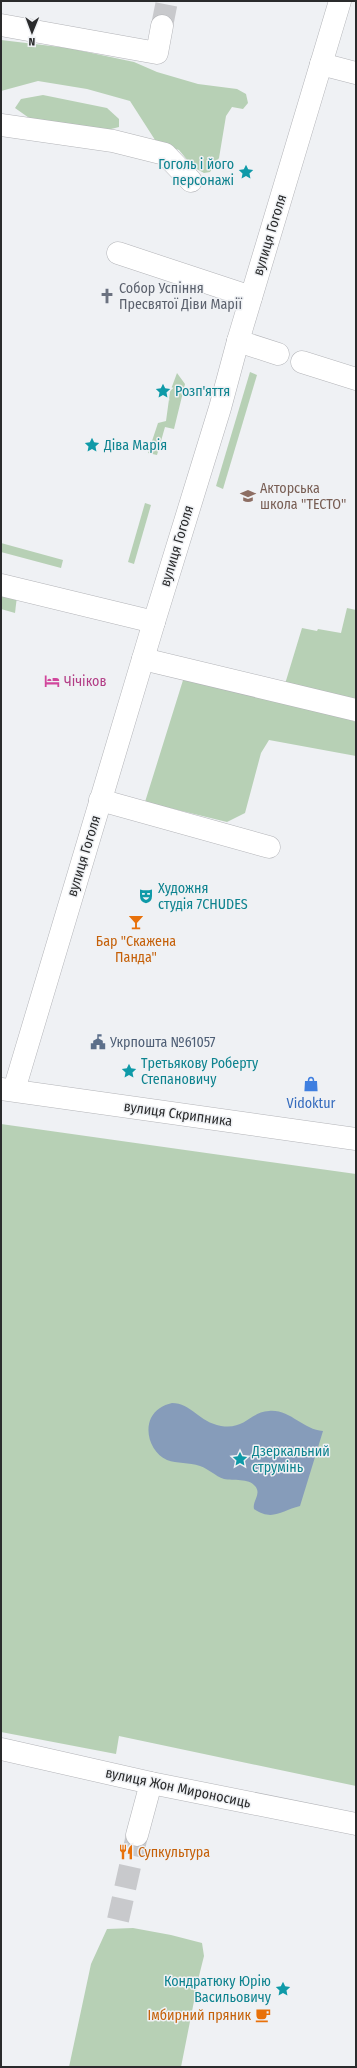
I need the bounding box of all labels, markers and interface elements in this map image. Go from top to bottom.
north arrow [12,12,52,52]
text: N [28,35,35,48]
place label: Гоголь і його персонажі [158,156,234,189]
place icon: Гоголь і його персонажі [237,163,255,181]
street label: вулиця Гоголя [250,192,290,278]
place label: Собор Успіння Пресвятої Діви Марії [119,280,242,313]
church icon: Собор Успіння Пресвятої Діви Марії [98,287,116,305]
place icon: Розп'яття [154,382,172,400]
place label: Розп'яття [175,383,230,400]
place icon: Діва Марія [83,436,101,454]
place label: Діва Марія [103,437,167,454]
place label: Акторська школа "ТЕСТО" [260,480,346,513]
school or university icon: Акторська школа "ТЕСТО" [239,487,257,505]
street label: вулиця Гоголя [157,503,197,589]
hotel icon: Чічіков [43,672,61,690]
place label: Чічіков [64,673,107,690]
street label: вулиця Гоголя [64,813,104,899]
place label: Художня студія 7CHUDES [158,880,248,913]
theatre icon: Художня студія 7CHUDES [137,887,155,905]
bar icon: Бар "Скажена Панда" [127,913,145,931]
place label: Бар "Скажена Панда" [96,933,176,966]
public building icon: Укрпошта №61057 [89,1033,107,1051]
place label: Укрпошта №61057 [109,1034,216,1051]
place label: Третьякову Роберту Степановичу [141,1055,259,1088]
place icon: Третьякову Роберту Степановичу [120,1062,138,1080]
shop icon: Vidoktur [302,1075,320,1093]
place label: Vidoktur [287,1095,336,1112]
street label: вулиця Скрипника [123,1098,233,1130]
place label: Дзеркальний струмінь [251,1443,330,1476]
place icon: Дзеркальний струмінь [231,1450,249,1468]
street label: вулиця Жон Мироносиць [104,1764,253,1812]
restaurant icon: Супкультура [117,1843,135,1861]
place label: Супкультура [138,1844,210,1861]
place label: Кондратюку Юрію Васильовичу [164,1973,272,2006]
place icon: Кондратюку Юрію Васильовичу [274,1980,292,1998]
cafe icon: Імбирний пряник [254,2006,272,2024]
place label: Імбирний пряник [148,2007,251,2024]

